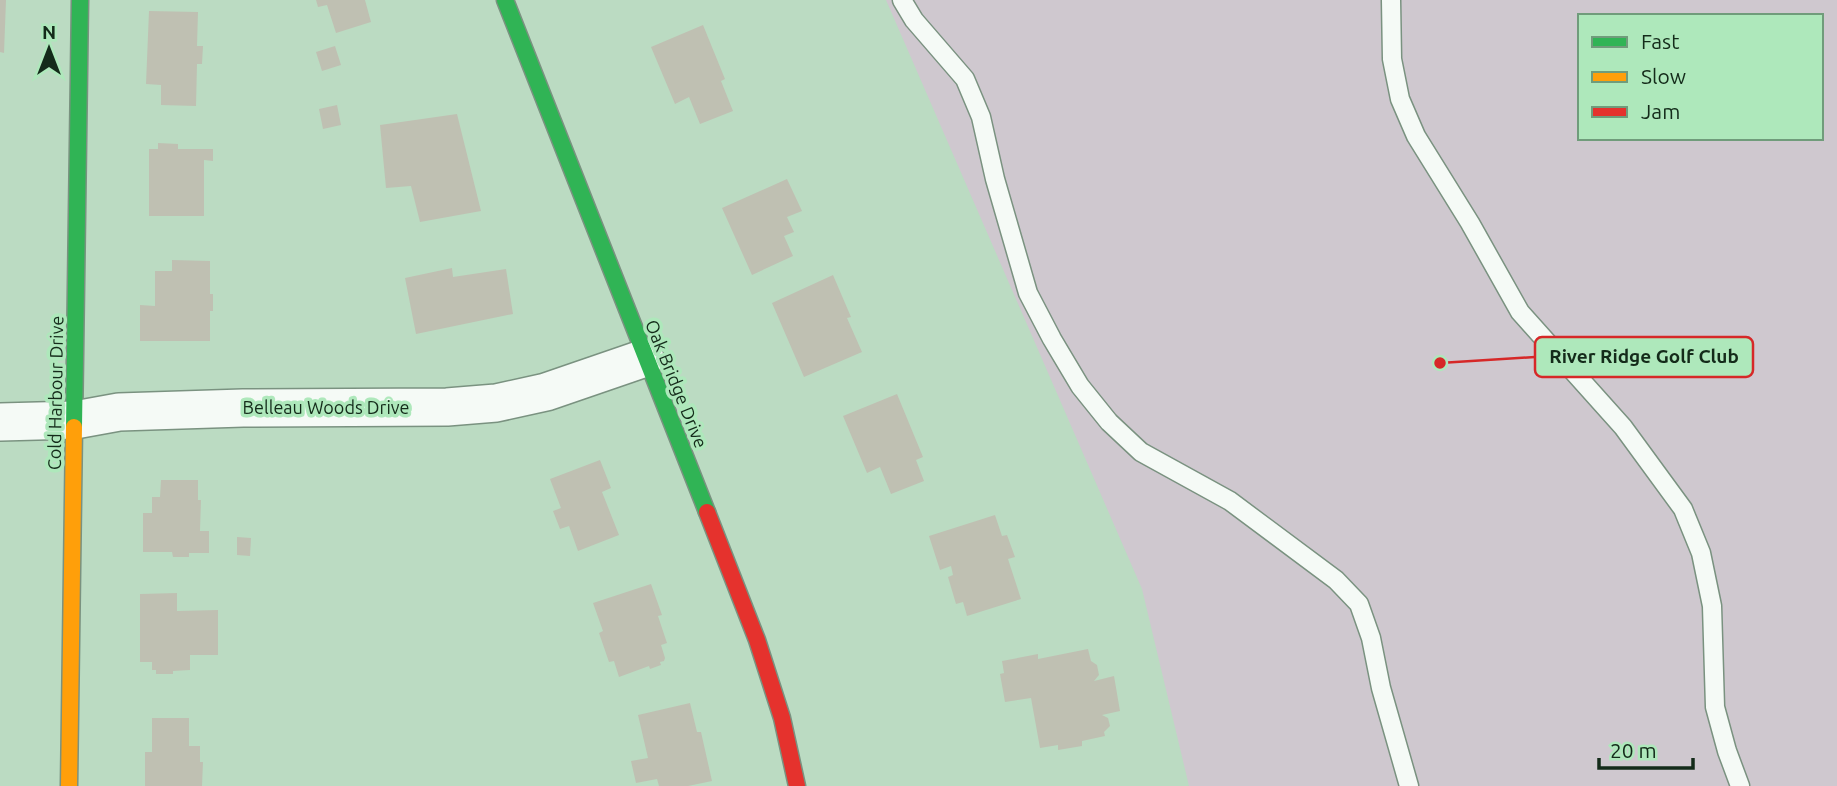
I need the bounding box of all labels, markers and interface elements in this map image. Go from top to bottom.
north arrow [14,14,84,84]
legend [1578,14,1823,140]
text: N [42,21,56,43]
text: Fast [1641,29,1679,53]
text: Slow [1641,64,1686,88]
text: Jam [1641,99,1680,123]
street label: Cold Harbour Drive [44,316,66,470]
street label: Oak Bridge Drive [642,317,712,451]
callout: River Ridge Golf Club [1535,337,1753,377]
text: River Ridge Golf Club [1549,345,1739,367]
street label: Belleau Woods Drive [243,397,409,417]
scale bar [1599,726,1694,770]
text: 20 m [1610,738,1657,762]

